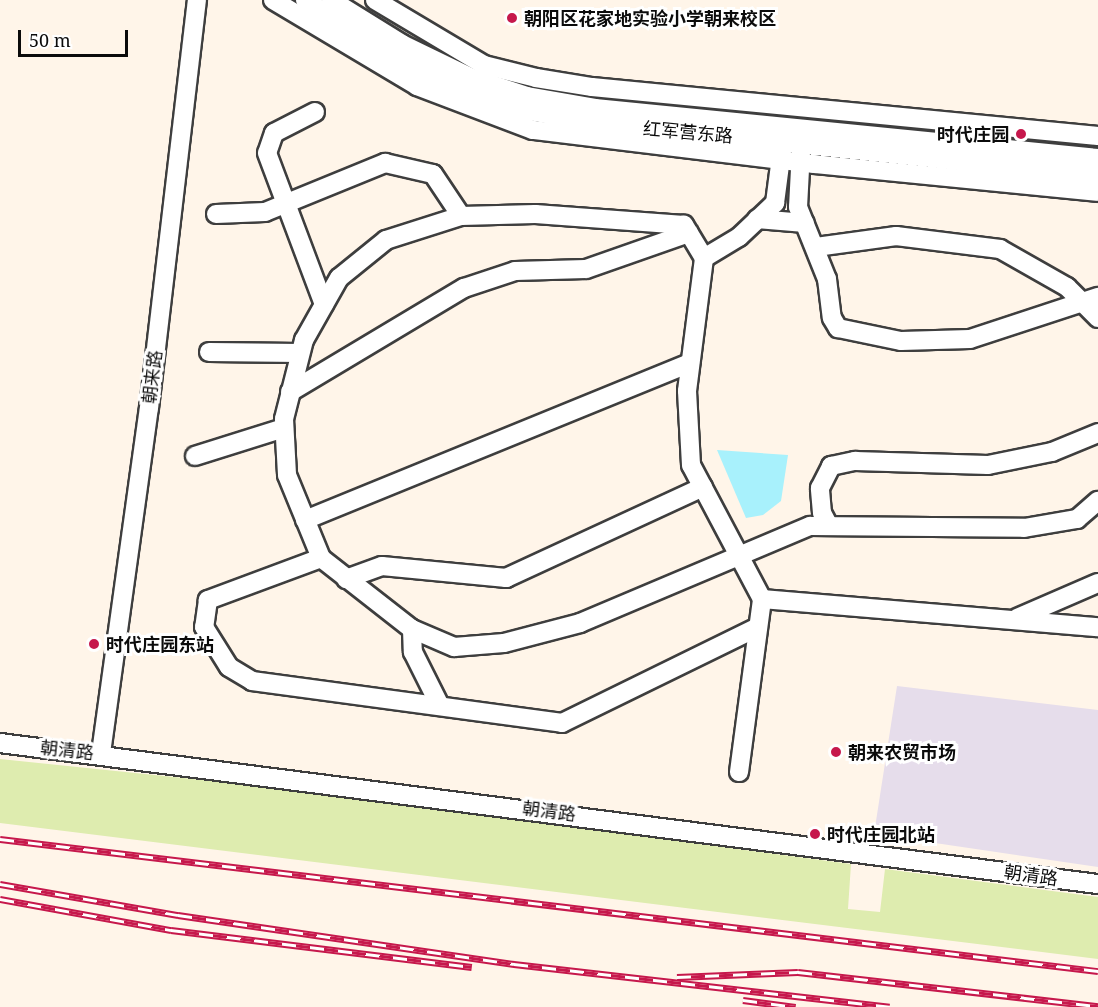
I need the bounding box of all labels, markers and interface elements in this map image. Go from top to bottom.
place label: 朝阳区花家地实验小学朝来校区 [524,7,776,29]
marker: 朝阳区花家地实验小学朝来校区 [505,11,519,25]
scale bar [21,18,130,56]
text: 50 m [29,28,71,52]
street label: 红军营东路 [642,117,734,147]
place label: 时代庄园 [937,123,1009,145]
marker: 时代庄园 [1014,127,1028,141]
street label: 朝来路 [138,349,166,405]
place label: 时代庄园东站 [106,633,214,655]
marker: 时代庄园东站 [87,637,101,651]
street label: 朝清路 [39,736,95,764]
place label: 朝来农贸市场 [848,741,956,763]
marker: 朝来农贸市场 [829,745,843,759]
street label: 朝清路 [521,797,577,825]
place label: 时代庄园北站 [827,823,935,845]
marker: 时代庄园北站 [808,827,822,841]
street label: 朝清路 [1003,861,1059,889]

